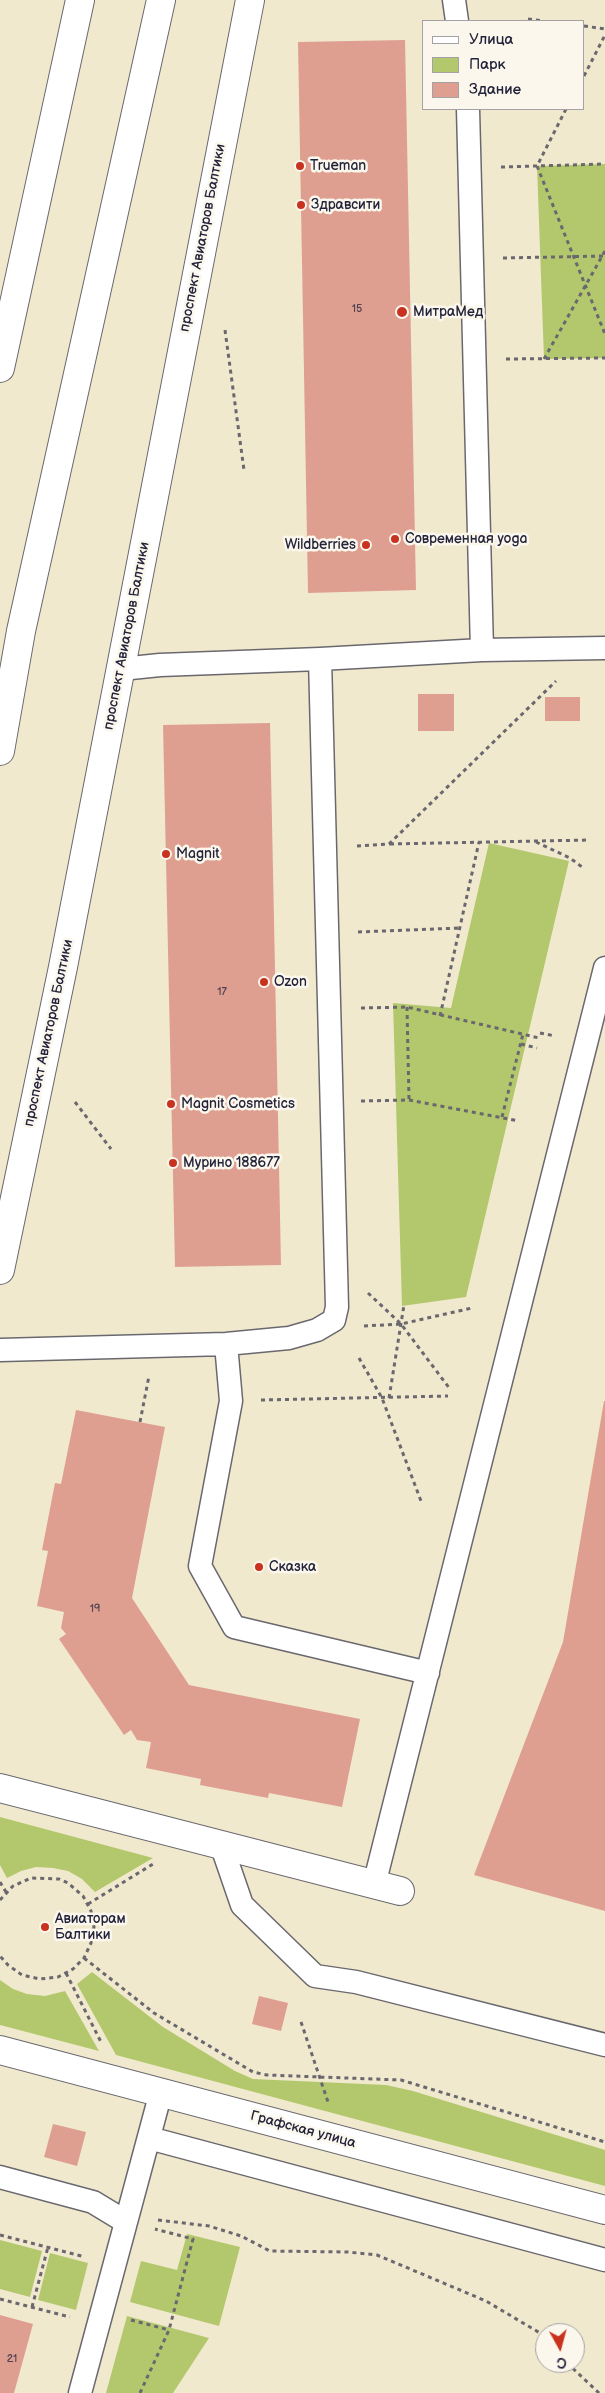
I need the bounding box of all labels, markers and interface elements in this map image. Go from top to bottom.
legend [422,20,585,110]
text: Улица [469,30,513,49]
text: Парк [469,55,506,74]
text: Здание [469,80,521,99]
street label: проспект Авиаторов Балтики [177,143,229,333]
place label: Trueman [310,158,366,174]
marker: Trueman [294,160,306,172]
place label: Здравсити [311,197,380,213]
marker: Здравсити [295,199,307,211]
house number: 15 [352,302,362,316]
place label: МитраМед [413,304,483,320]
marker: МитраМед [395,305,409,319]
place label: Современная yoga [405,531,527,547]
marker: Современная yoga [389,533,401,545]
place label: Wildberries [285,537,356,553]
marker: Wildberries [360,539,372,551]
street label: проспект Авиаторов Балтики [101,541,153,731]
place label: Magnit [176,846,220,862]
marker: Magnit [160,848,172,860]
street label: проспект Авиаторов Балтики [21,938,77,1128]
place label: Ozon [274,974,307,990]
marker: Ozon [258,976,270,988]
house number: 17 [217,985,227,999]
place label: Magnit Cosmetics [181,1096,295,1112]
marker: Magnit Cosmetics [165,1098,177,1110]
place label: Мурино 188677 [183,1155,280,1171]
marker: Мурино 188677 [167,1157,179,1169]
place label: Сказка [269,1559,316,1575]
marker: Сказка [253,1561,265,1573]
house number: 19 [90,1602,100,1616]
place label: Авиаторам Балтики [55,1911,126,1944]
marker: Авиаторам Балтики [39,1921,51,1933]
street label: Графская улица [249,2108,357,2152]
north arrow [535,2323,585,2373]
house number: 21 [7,2352,17,2366]
text: С [556,2353,568,2371]

